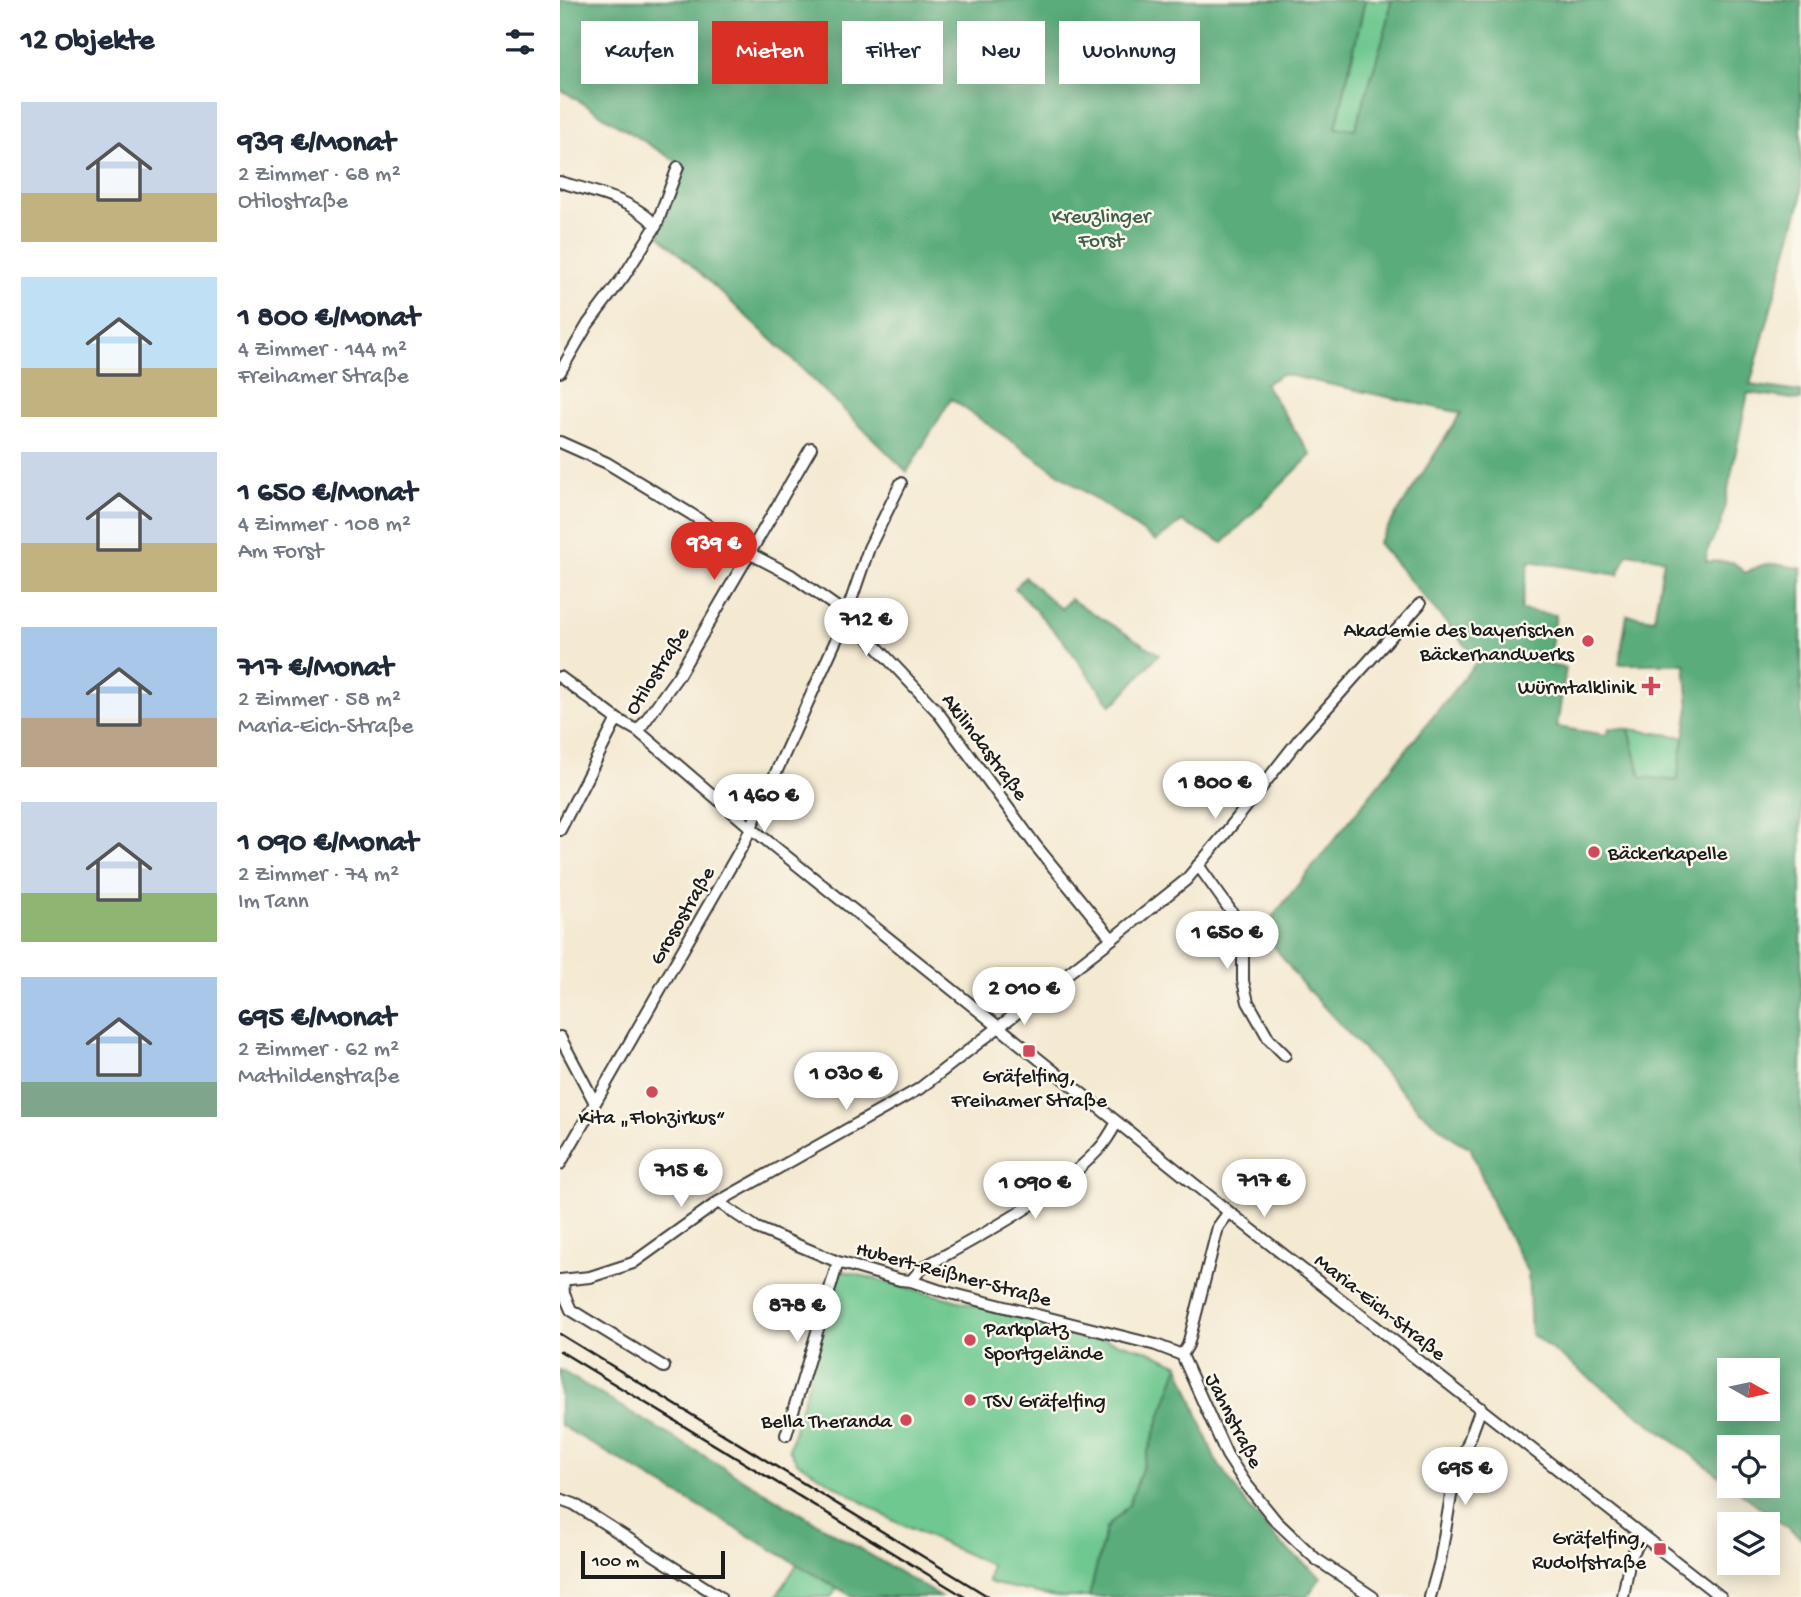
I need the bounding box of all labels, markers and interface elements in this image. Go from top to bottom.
chip: Kaufen [581,21,698,84]
chip: Mieten [712,21,828,84]
chip: Filter [842,21,943,84]
chip: Neu [957,21,1045,84]
chip: Wohnung [1059,21,1200,84]
icon: filters [501,23,539,61]
text: 12 Objekte [21,25,154,60]
text: 939 €/Monat [238,127,395,162]
icon: home [77,130,161,214]
text: 2 Zimmer · 68 m² [238,162,401,189]
text: Otilostraße [238,189,348,216]
park label: Kreuzlinger Forst [1052,206,1152,255]
text: 1 800 €/Monat [238,302,419,337]
icon: home [77,305,161,389]
text: 4 Zimmer · 144 m² [238,337,407,364]
text: Freihamer Straße [238,364,409,391]
text: 1 650 €/Monat [238,477,417,512]
icon: home [77,480,161,564]
text: 4 Zimmer · 108 m² [238,512,411,539]
pin: 939 € [665,522,763,582]
text: 939 € [687,531,741,558]
text: Am Forst [238,539,323,566]
pin: 712 € [817,598,915,658]
text: 712 € [840,607,892,634]
place label: Akademie des bayerischen Bäckerhandwerks [1343,620,1575,669]
street label: Otilostraße [621,622,697,721]
marker: Akademie des bayerischen Bäckerhandwerks [1580,633,1596,649]
text: 717 €/Monat [238,652,393,687]
icon: home [77,655,161,739]
marker: Würmtalklinik [1641,676,1661,696]
place label: Würmtalklinik [1518,677,1638,702]
text: 2 Zimmer · 58 m² [238,687,401,714]
street label: Akilindastraße [935,689,1033,808]
text: Maria-Eich-Straße [238,714,413,741]
pin: 1 800 € [1150,762,1280,821]
text: 1 800 € [1179,770,1251,797]
pin: 1 460 € [699,774,829,834]
text: 1 460 € [729,783,799,810]
text: 1 090 €/Monat [238,827,418,862]
icon: home [77,830,161,914]
place label: Bäckerkapelle [1607,843,1729,868]
marker: Bäckerkapelle [1586,844,1602,860]
text: 2 Zimmer · 74 m² [238,862,399,889]
street label: Grosostraße [646,862,723,970]
text: Im Tann [238,889,309,916]
pin: 1 650 € [1162,912,1292,971]
text: 1 650 € [1192,920,1262,947]
pin: 2 010 € [959,968,1089,1027]
text: 2 010 € [988,976,1060,1003]
text: 695 €/Monat [238,1002,396,1037]
icon: home [77,1005,161,1089]
text: 2 Zimmer · 62 m² [238,1037,399,1064]
marker: Gräfelfing, Freihamer Straße [1021,1043,1037,1059]
pin: 1 030 € [781,1052,911,1112]
text: 1 030 € [810,1061,882,1088]
text: Mathildenstraße [238,1064,399,1091]
place label: Gräfelfing, Freihamer Straße [950,1066,1108,1115]
marker: Kita „Flohzirkus“ [644,1084,660,1100]
place label: Kita „Flohzirkus“ [578,1107,726,1132]
pin: 715 € [632,1150,730,1209]
text: 715 € [655,1158,707,1185]
pin: 717 € [1215,1160,1313,1219]
pin: 1 090 € [970,1162,1100,1221]
text: 717 € [1238,1168,1290,1195]
text: 1 090 € [999,1170,1071,1197]
street label: Hubert-Reißner-Straße [853,1238,1055,1315]
street label: Maria-Eich-Straße [1308,1250,1451,1369]
pin: 878 € [748,1284,846,1344]
text: 878 € [769,1293,825,1320]
place label: Parkplatz Sportgelände [983,1319,1104,1368]
marker: Parkplatz Sportgelände [962,1332,978,1348]
north arrow [1717,1358,1780,1421]
map controls [1717,1358,1780,1575]
street label: Jahnstraße [1197,1370,1267,1474]
place label: TSV Gräfelfing [983,1391,1106,1416]
marker: TSV Gräfelfing [962,1392,978,1408]
place label: Bella Theranda [760,1411,893,1436]
marker: Bella Theranda [898,1412,914,1428]
button: locate [1717,1435,1780,1498]
pin: 695 € [1416,1448,1514,1507]
text: 695 € [1438,1456,1492,1483]
button: layers [1717,1512,1780,1575]
place label: Gräfelfing, Rudolfstraße [1532,1528,1647,1577]
marker: Gräfelfing, Rudolfstraße [1652,1541,1668,1557]
scale bar [581,1548,724,1580]
text: 100 m [592,1551,639,1574]

